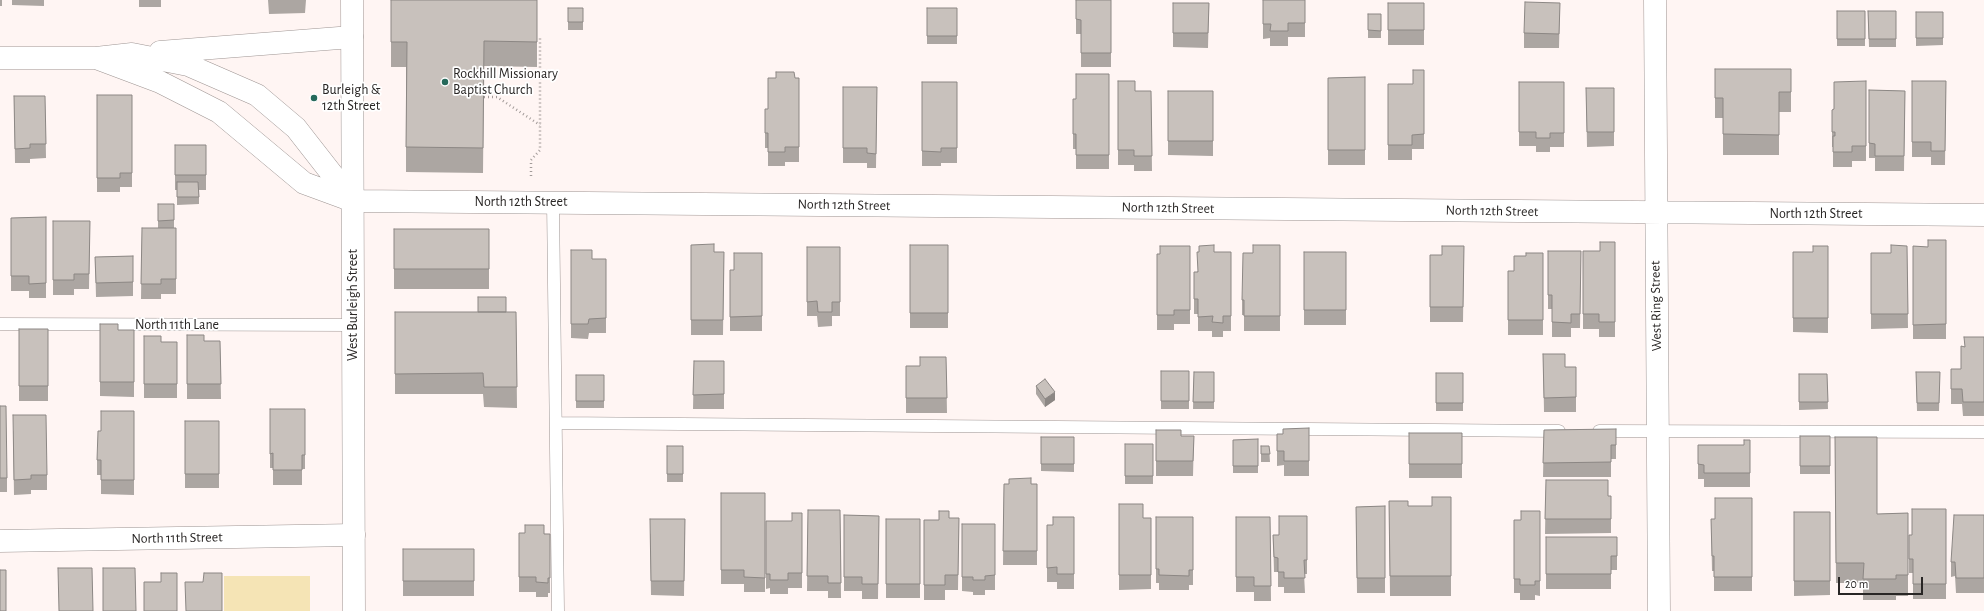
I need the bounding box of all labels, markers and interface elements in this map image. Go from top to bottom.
place label: Rockhill Missionary Baptist Church [453,66,558,98]
marker: Rockhill Missionary Baptist Church [440,77,450,87]
place label: Burleigh & 12th Street [322,82,380,114]
marker: Burleigh & 12th Street [309,93,319,103]
street label: North 12th Street [475,194,567,210]
street label: North 12th Street [797,196,891,214]
street label: North 12th Street [1121,199,1215,217]
street label: North 12th Street [1445,202,1539,220]
street label: North 12th Street [1770,206,1862,222]
street label: West Burleigh Street [345,249,361,361]
street label: West Ring Street [1647,260,1665,352]
street label: North 11th Lane [135,317,219,333]
street label: North 11th Street [131,529,223,547]
scale bar [1840,569,1925,595]
text: 20 m [1845,578,1868,590]

